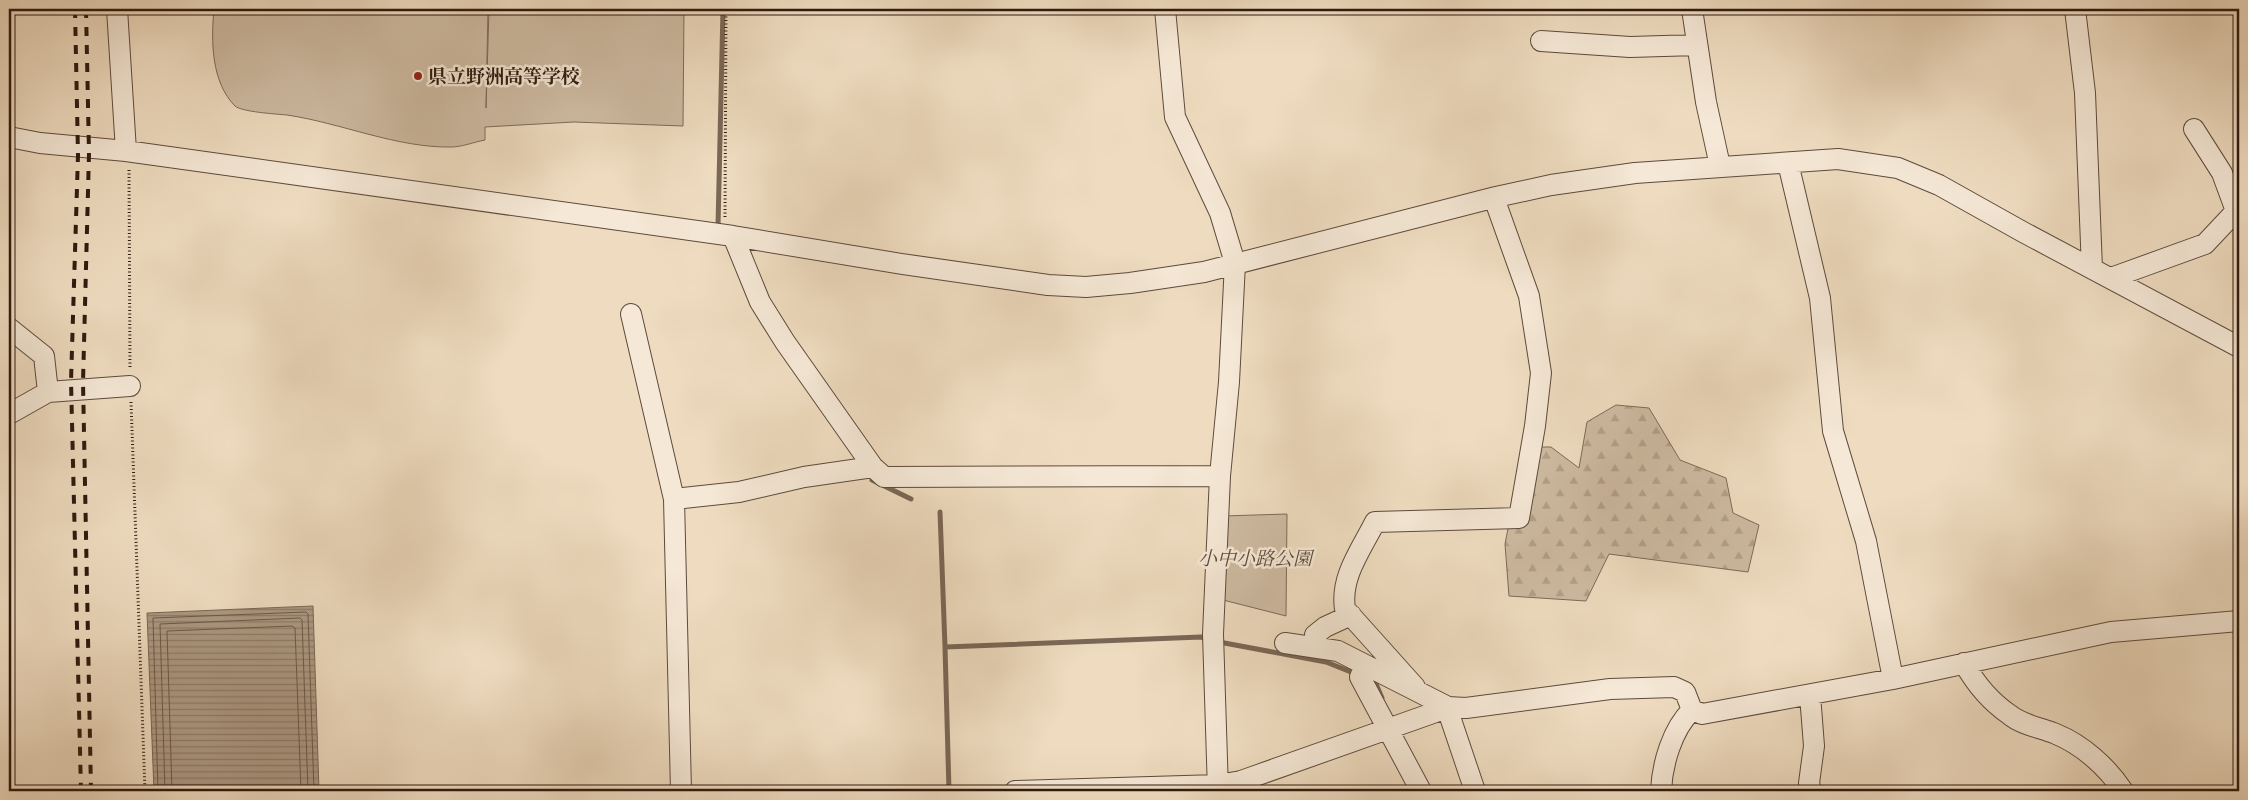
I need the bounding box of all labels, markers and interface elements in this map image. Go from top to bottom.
place label: 県立野洲高等学校 [428,65,580,91]
marker: 県立野洲高等学校 [412,70,424,82]
park label: 小中小路公園 [1198,547,1315,573]

